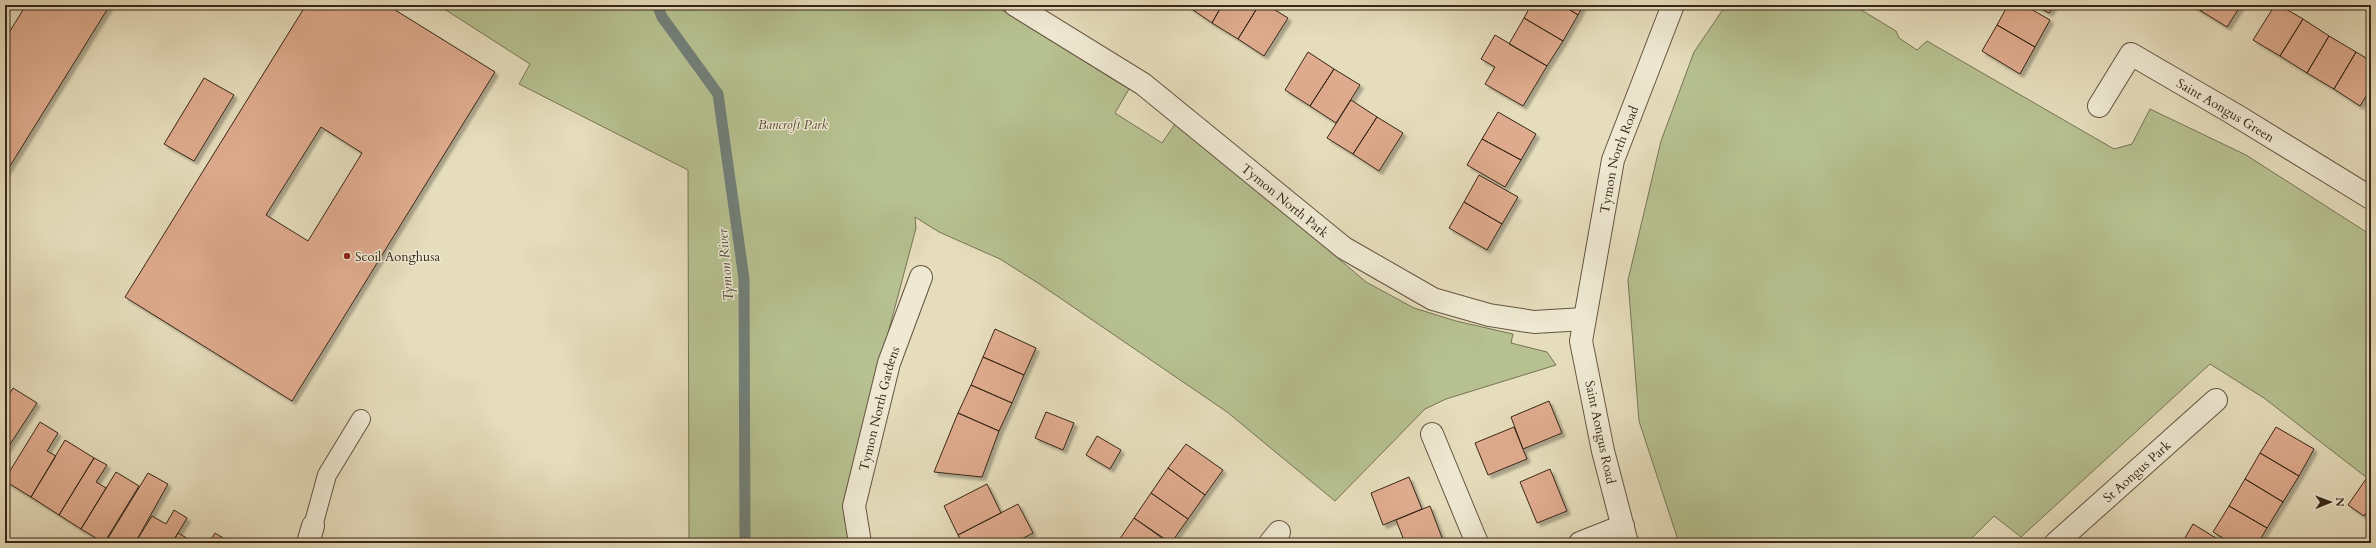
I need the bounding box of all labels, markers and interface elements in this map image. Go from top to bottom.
street label: Saint Aongus Green [2173,74,2278,147]
street label: Tymon North Road [1596,103,1643,215]
park label: Bancroft Park [758,116,829,134]
street label: Tymon North Park [1237,160,1332,242]
water label: Tymon River [713,227,738,302]
place label: Scoil Aonghusa [355,248,440,266]
marker: Scoil Aonghusa [342,251,352,261]
street label: Tymon North Gardens [855,344,904,473]
street label: Saint Aongus Road [1580,379,1620,486]
street label: St Aongus Park [2099,437,2175,507]
north arrow [2310,482,2350,522]
text: N [2332,497,2347,507]

